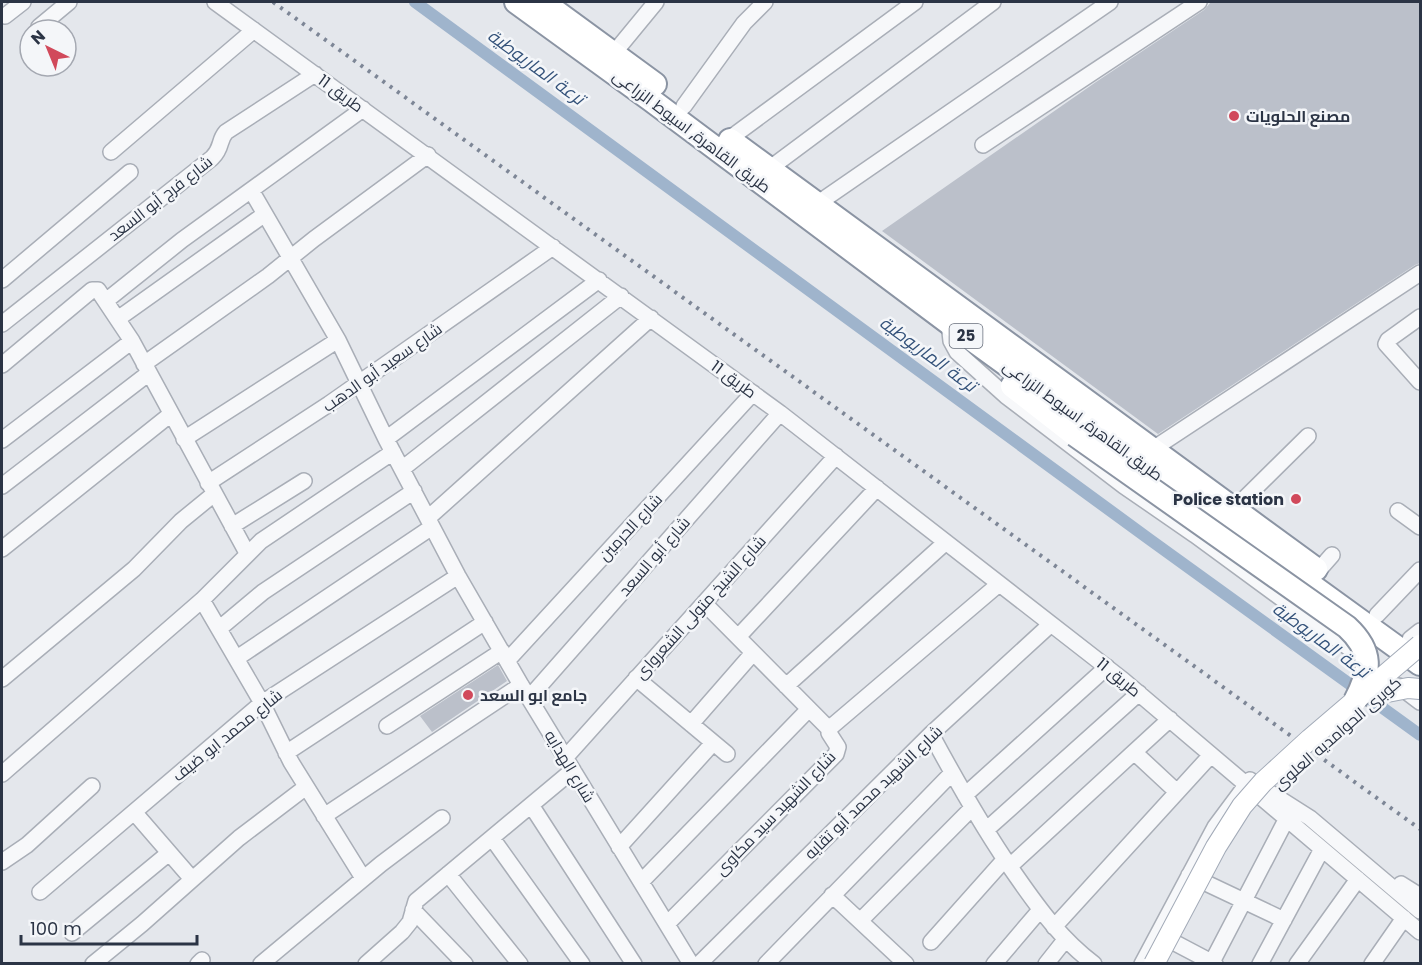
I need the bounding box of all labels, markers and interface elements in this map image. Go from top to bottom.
north arrow [18,18,78,78]
water label: ترعة الماريوطية [483,23,592,112]
text: N [26,25,50,50]
street label: طريق القاهرة, اسيوط الزراعى [608,64,775,198]
street label: طريق 11 [313,69,368,118]
place label: مصنع الحلويات [1246,105,1350,128]
marker: مصنع الحلويات [1227,109,1241,123]
street label: شارع فرج أبو السعد [103,150,217,246]
water label: ترعة الماريوطية [875,310,984,399]
street label: شارع سعيد أبو الدهب [318,317,447,417]
road number: 25 [950,324,982,348]
street label: طريق 11 [706,355,761,404]
street label: طريق القاهرة, اسيوط الزراعى [998,355,1167,486]
place label: Police station [1173,488,1284,511]
street label: شارع الحرمين [593,489,668,566]
marker: Police station [1289,492,1303,506]
street label: شارع أبو السعد [613,512,695,601]
street label: شارع الشيخ متولى الشعرواى [629,530,771,684]
water label: ترعة الماريوطية [1268,596,1377,685]
street label: طريق 11 [1092,652,1146,702]
street label: كوبرى الحوامديه العلوى [1268,671,1406,795]
street label: شارع محمد ابو ضيف [167,684,287,787]
place label: جامع ابو السعد [480,684,587,707]
marker: جامع ابو السعد [461,688,475,702]
street label: شارع الشهيد محمد أبو تقايه [799,720,948,865]
street label: شارع الهدايه [539,726,600,807]
street label: شارع الشهيد سيد مكاوى [710,746,841,881]
scale bar [21,908,196,946]
text: 100 m [30,916,82,941]

